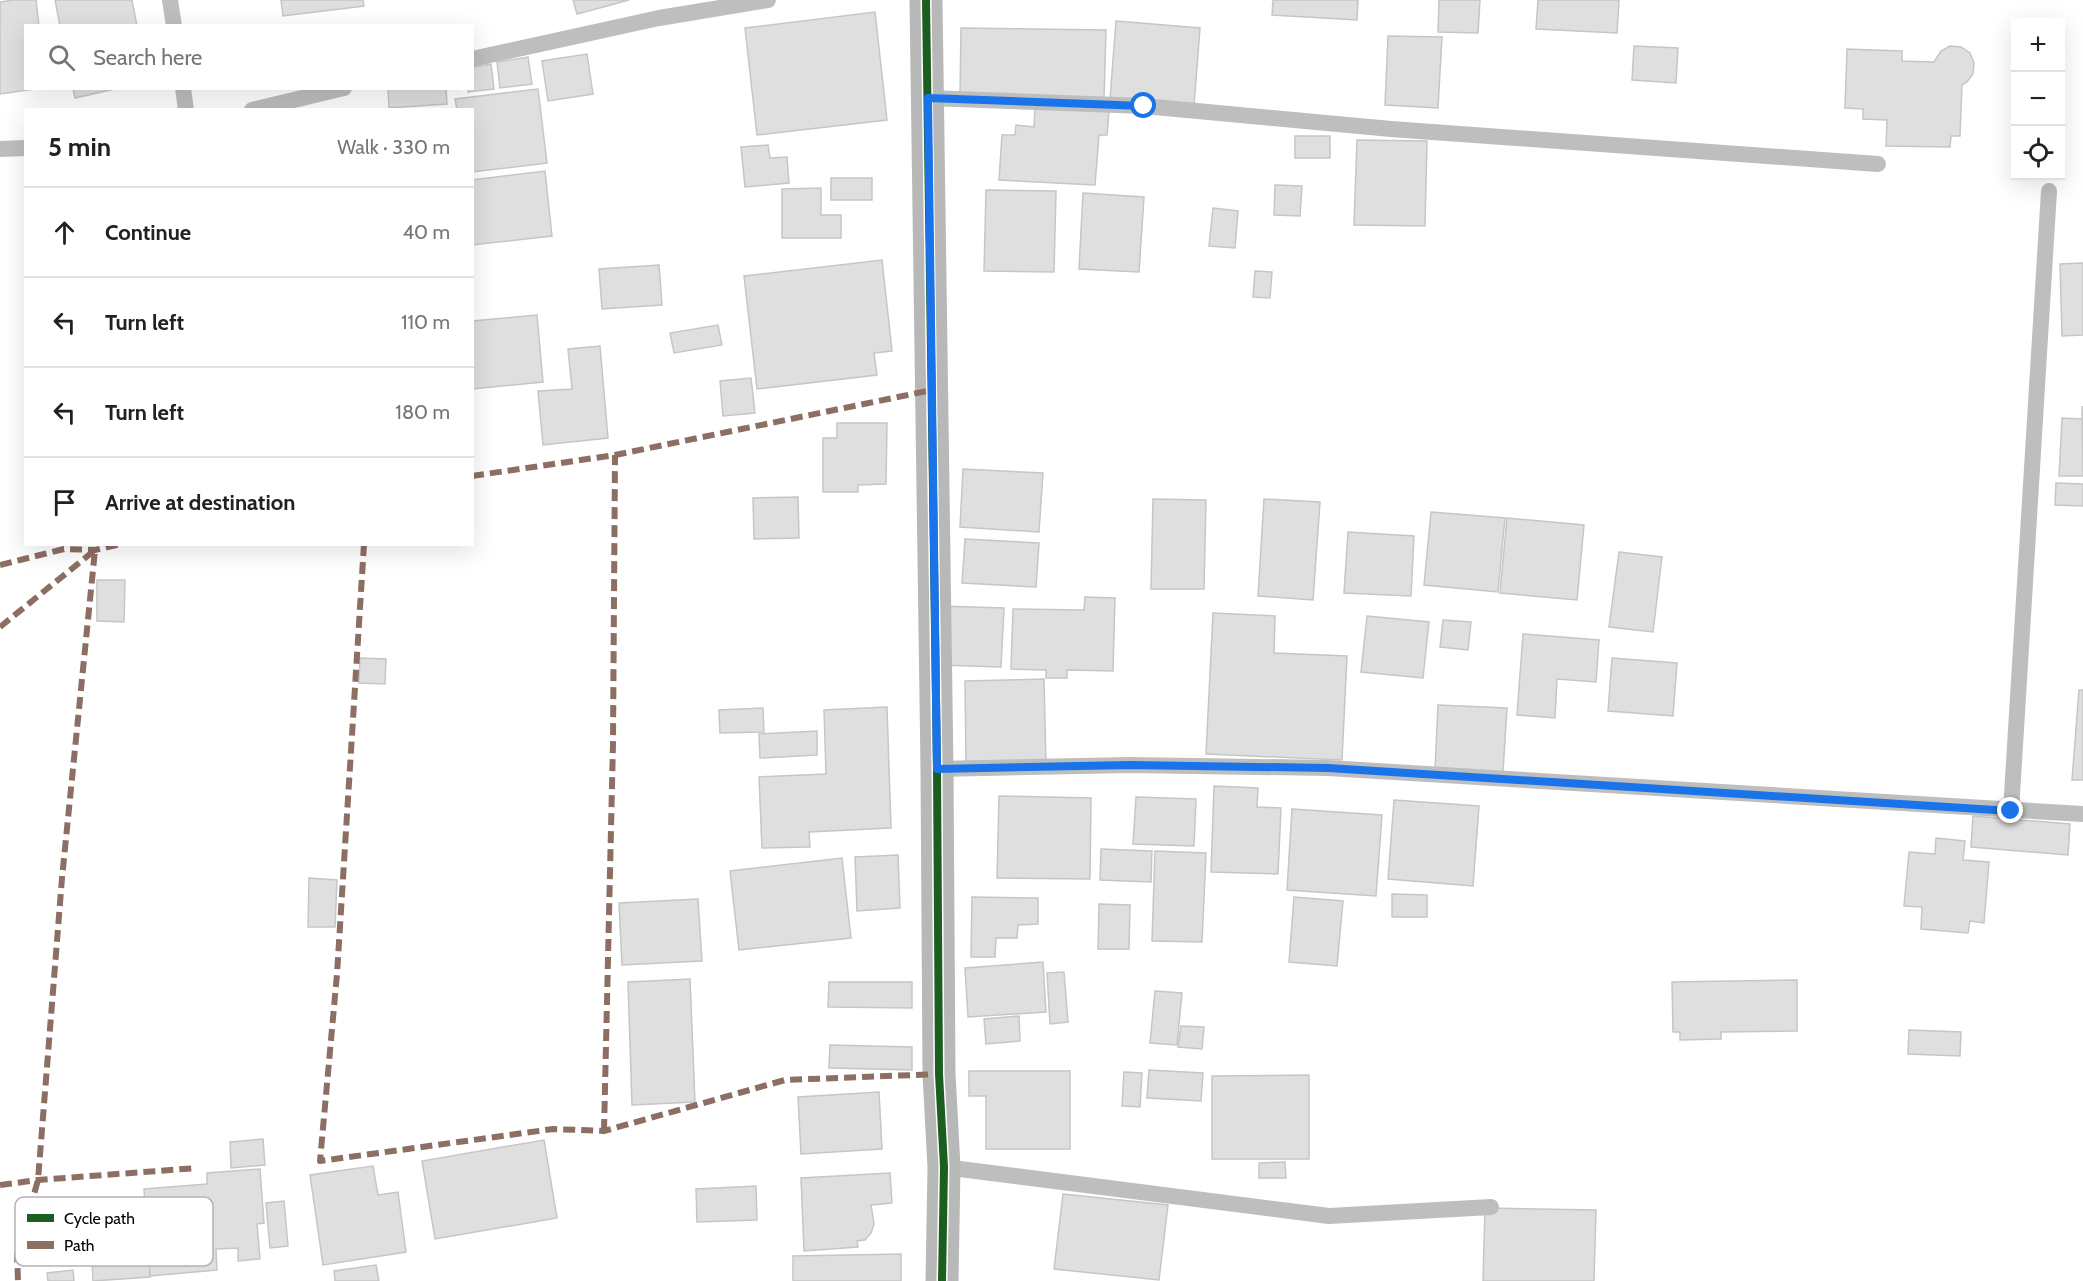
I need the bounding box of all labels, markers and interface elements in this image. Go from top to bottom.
map controls [2011,18,2065,180]
button: + [2011,18,2065,72]
search box [24,24,474,90]
icon: search [45,41,78,74]
text: Search here [93,44,202,71]
button: − [2011,72,2065,126]
route start [1130,92,1156,118]
button: locate [2011,126,2065,180]
text: 5 min [48,131,111,163]
text: Walk · 330 m [337,135,450,159]
icon: ahead [48,216,81,249]
text: Continue [105,219,191,246]
text: 40 m [402,220,450,244]
icon: left [48,306,81,339]
text: Turn left [105,309,184,336]
text: 110 m [401,310,450,334]
icon: left [48,396,81,429]
text: Turn left [105,399,184,426]
text: 180 m [395,400,450,424]
icon: arrive [48,486,81,519]
text: Arrive at destination [105,489,295,516]
route end [1997,797,2023,823]
legend [15,1197,213,1266]
text: Cycle path [64,1209,135,1228]
text: Path [64,1236,95,1255]

